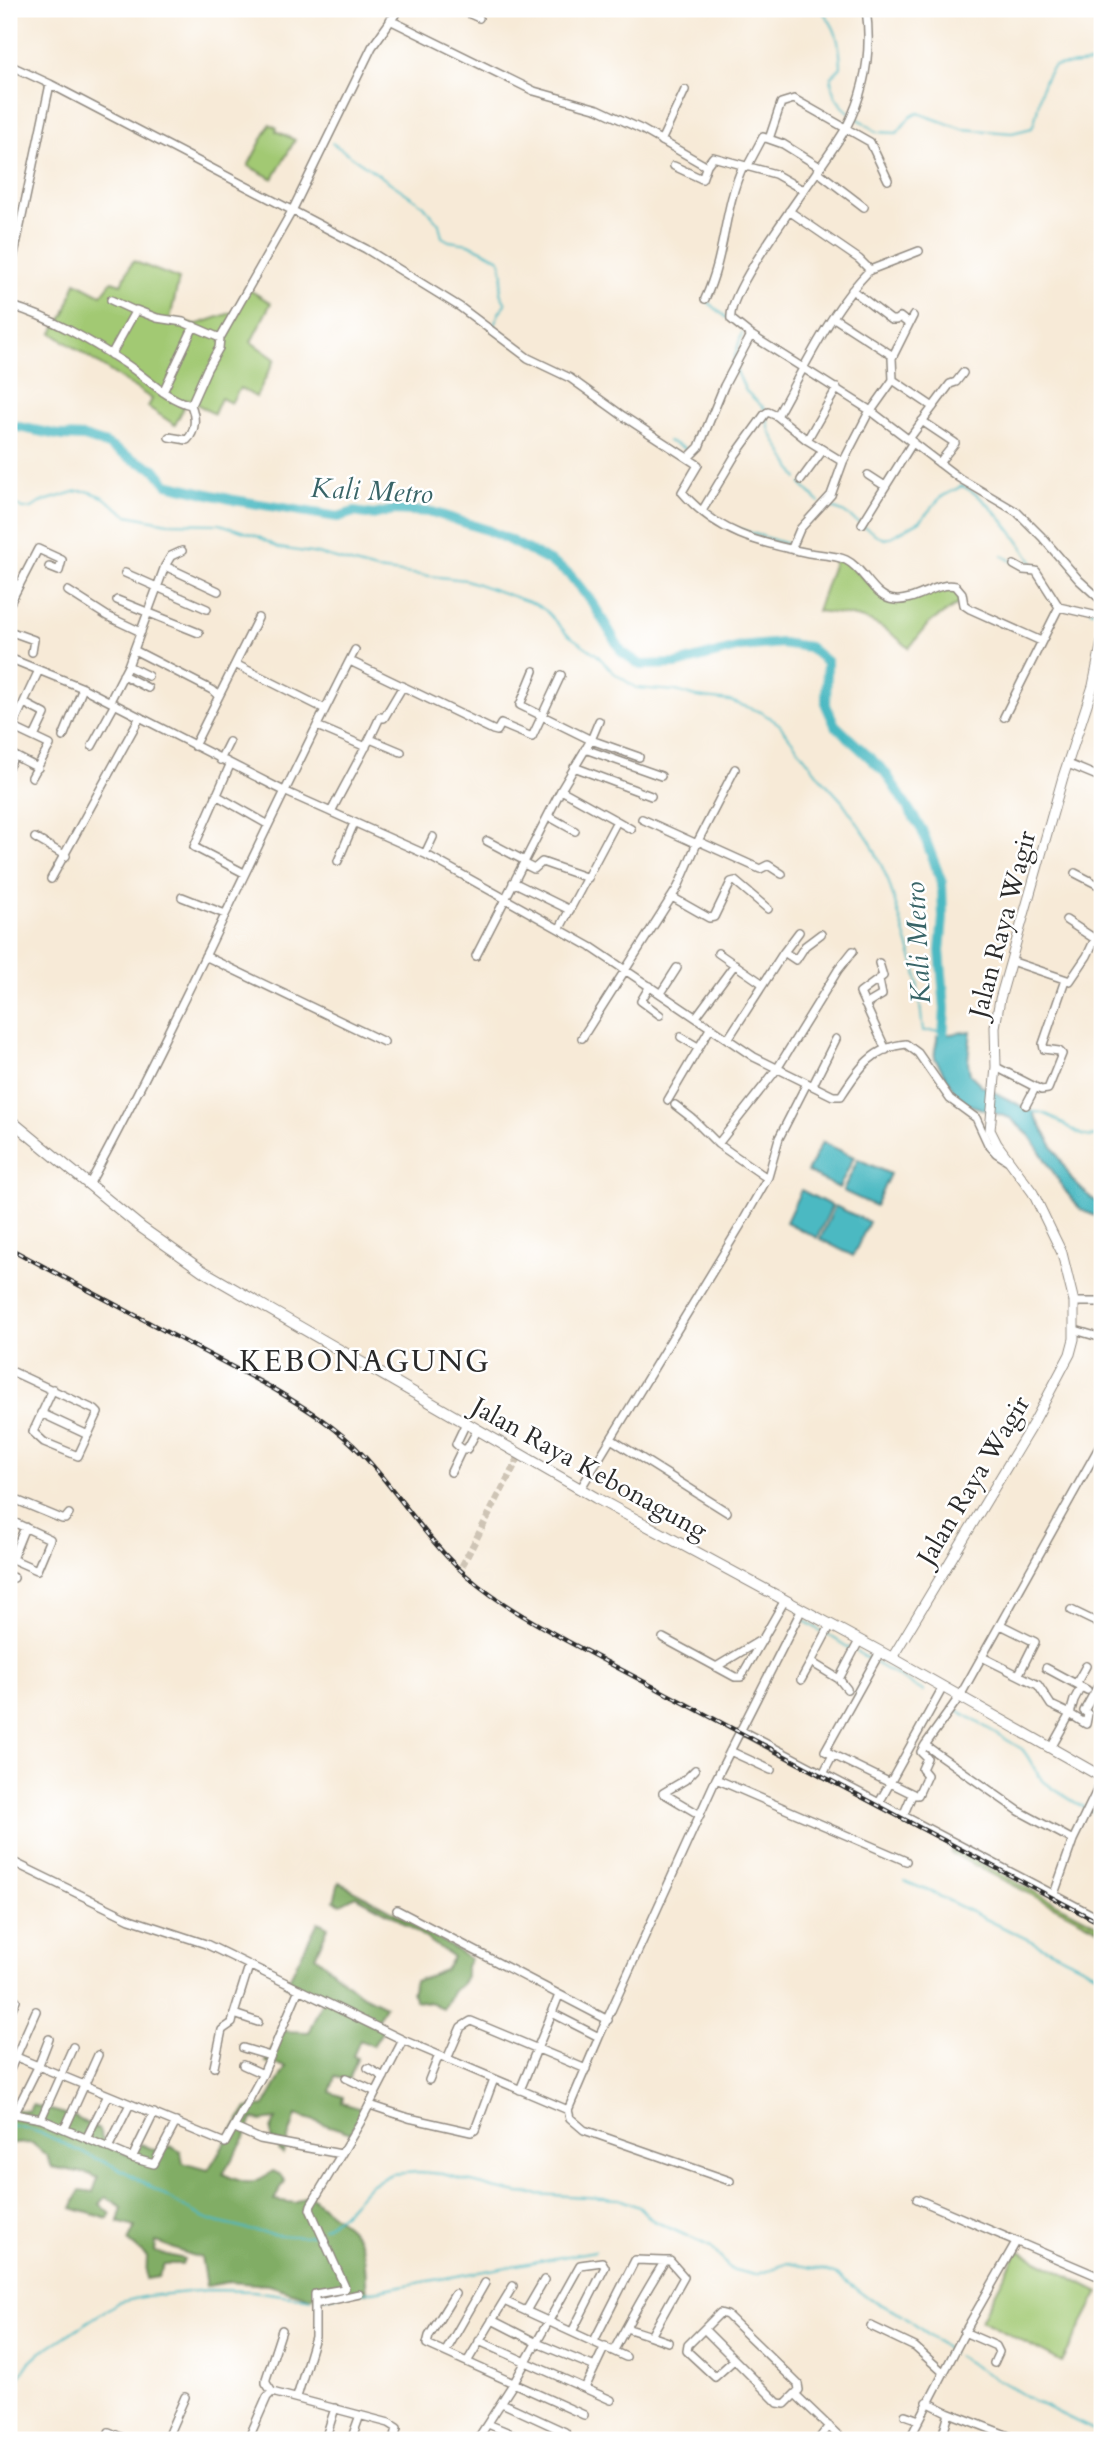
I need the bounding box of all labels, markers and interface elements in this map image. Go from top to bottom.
water label: Kali Metro [310,469,434,513]
street label: Jalan Raya Wagir [960,826,1044,1025]
water label: Kali Metro [896,881,940,1005]
district label: KEBONAGUNG [239,1341,491,1382]
street label: Jalan Raya Kebonagung [462,1387,714,1548]
street label: Jalan Raya Wagir [907,1388,1038,1575]

